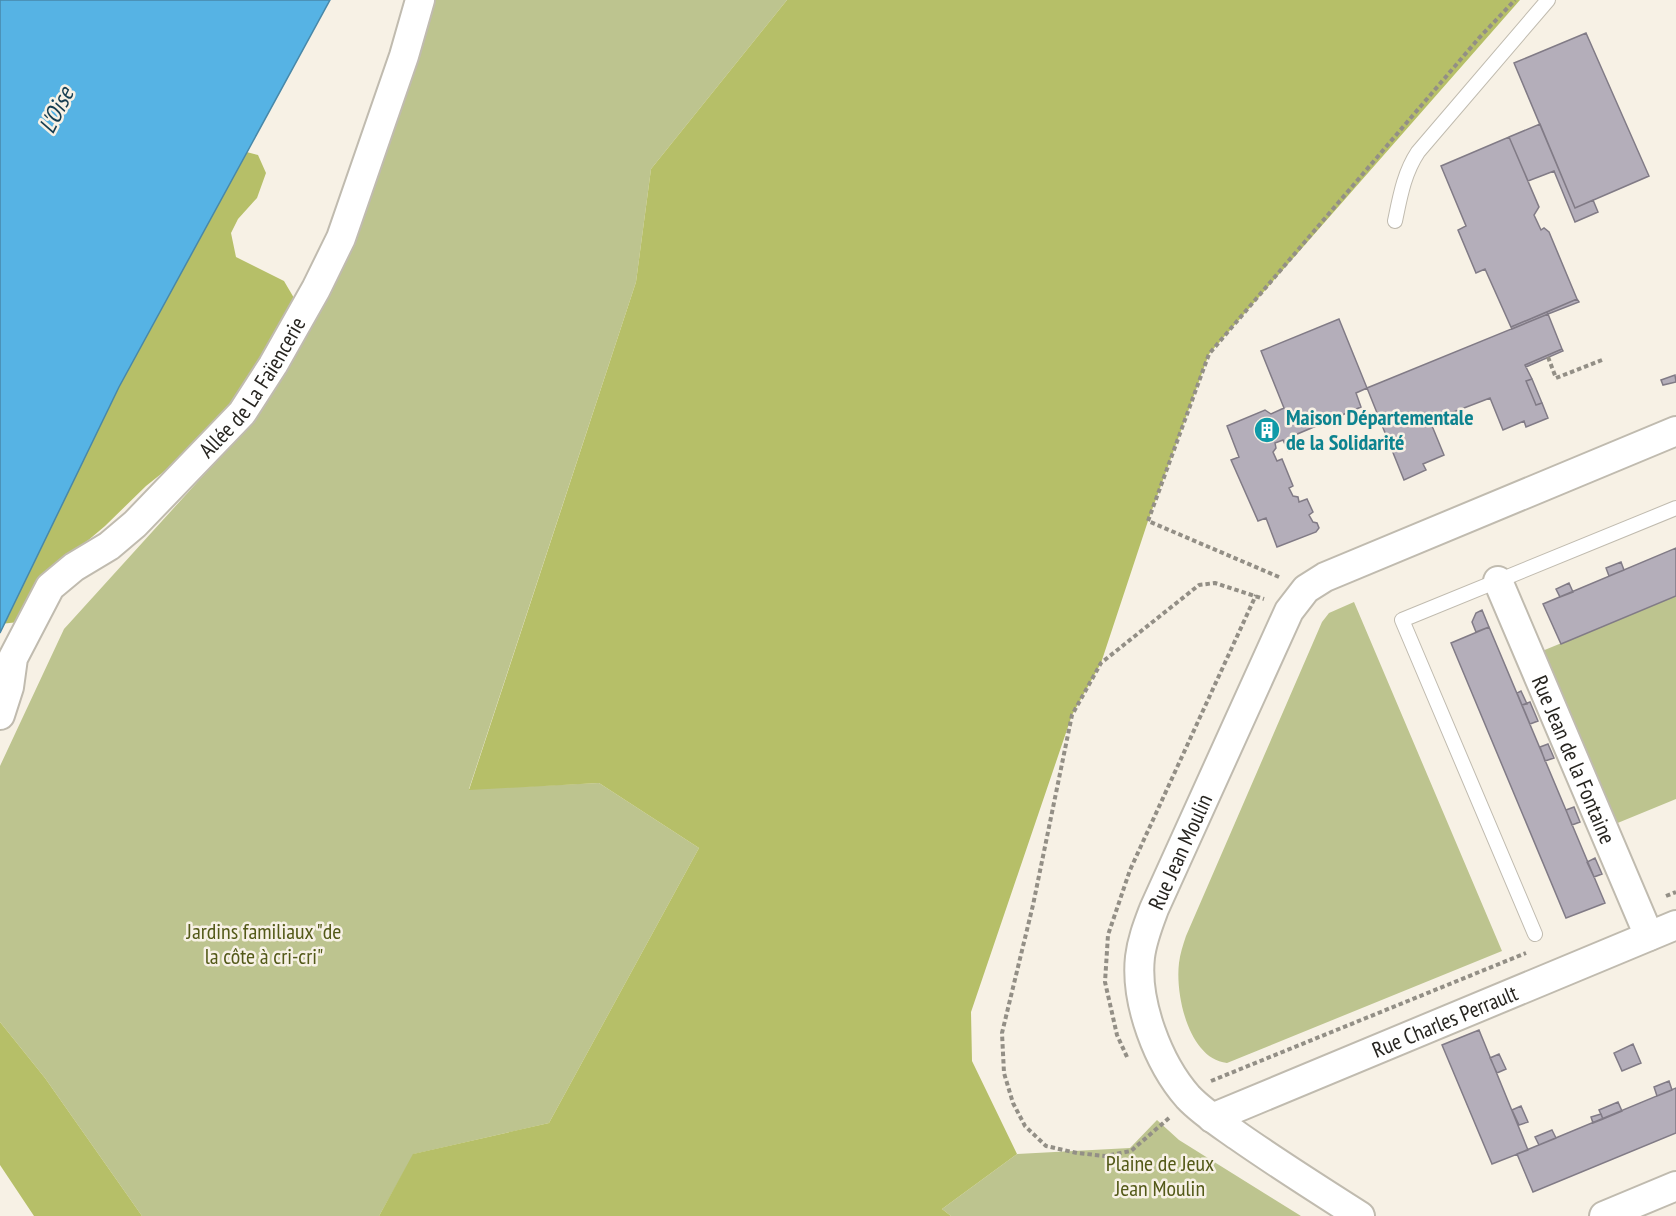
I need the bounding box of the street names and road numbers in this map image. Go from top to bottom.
street label: Allée de La Faïencerie [193,312,311,463]
street label: Rue Jean de la Fontaine [1526,671,1622,848]
street label: Rue Jean Moulin [1142,789,1218,914]
street label: Rue Charles Perrault [1368,979,1522,1064]

